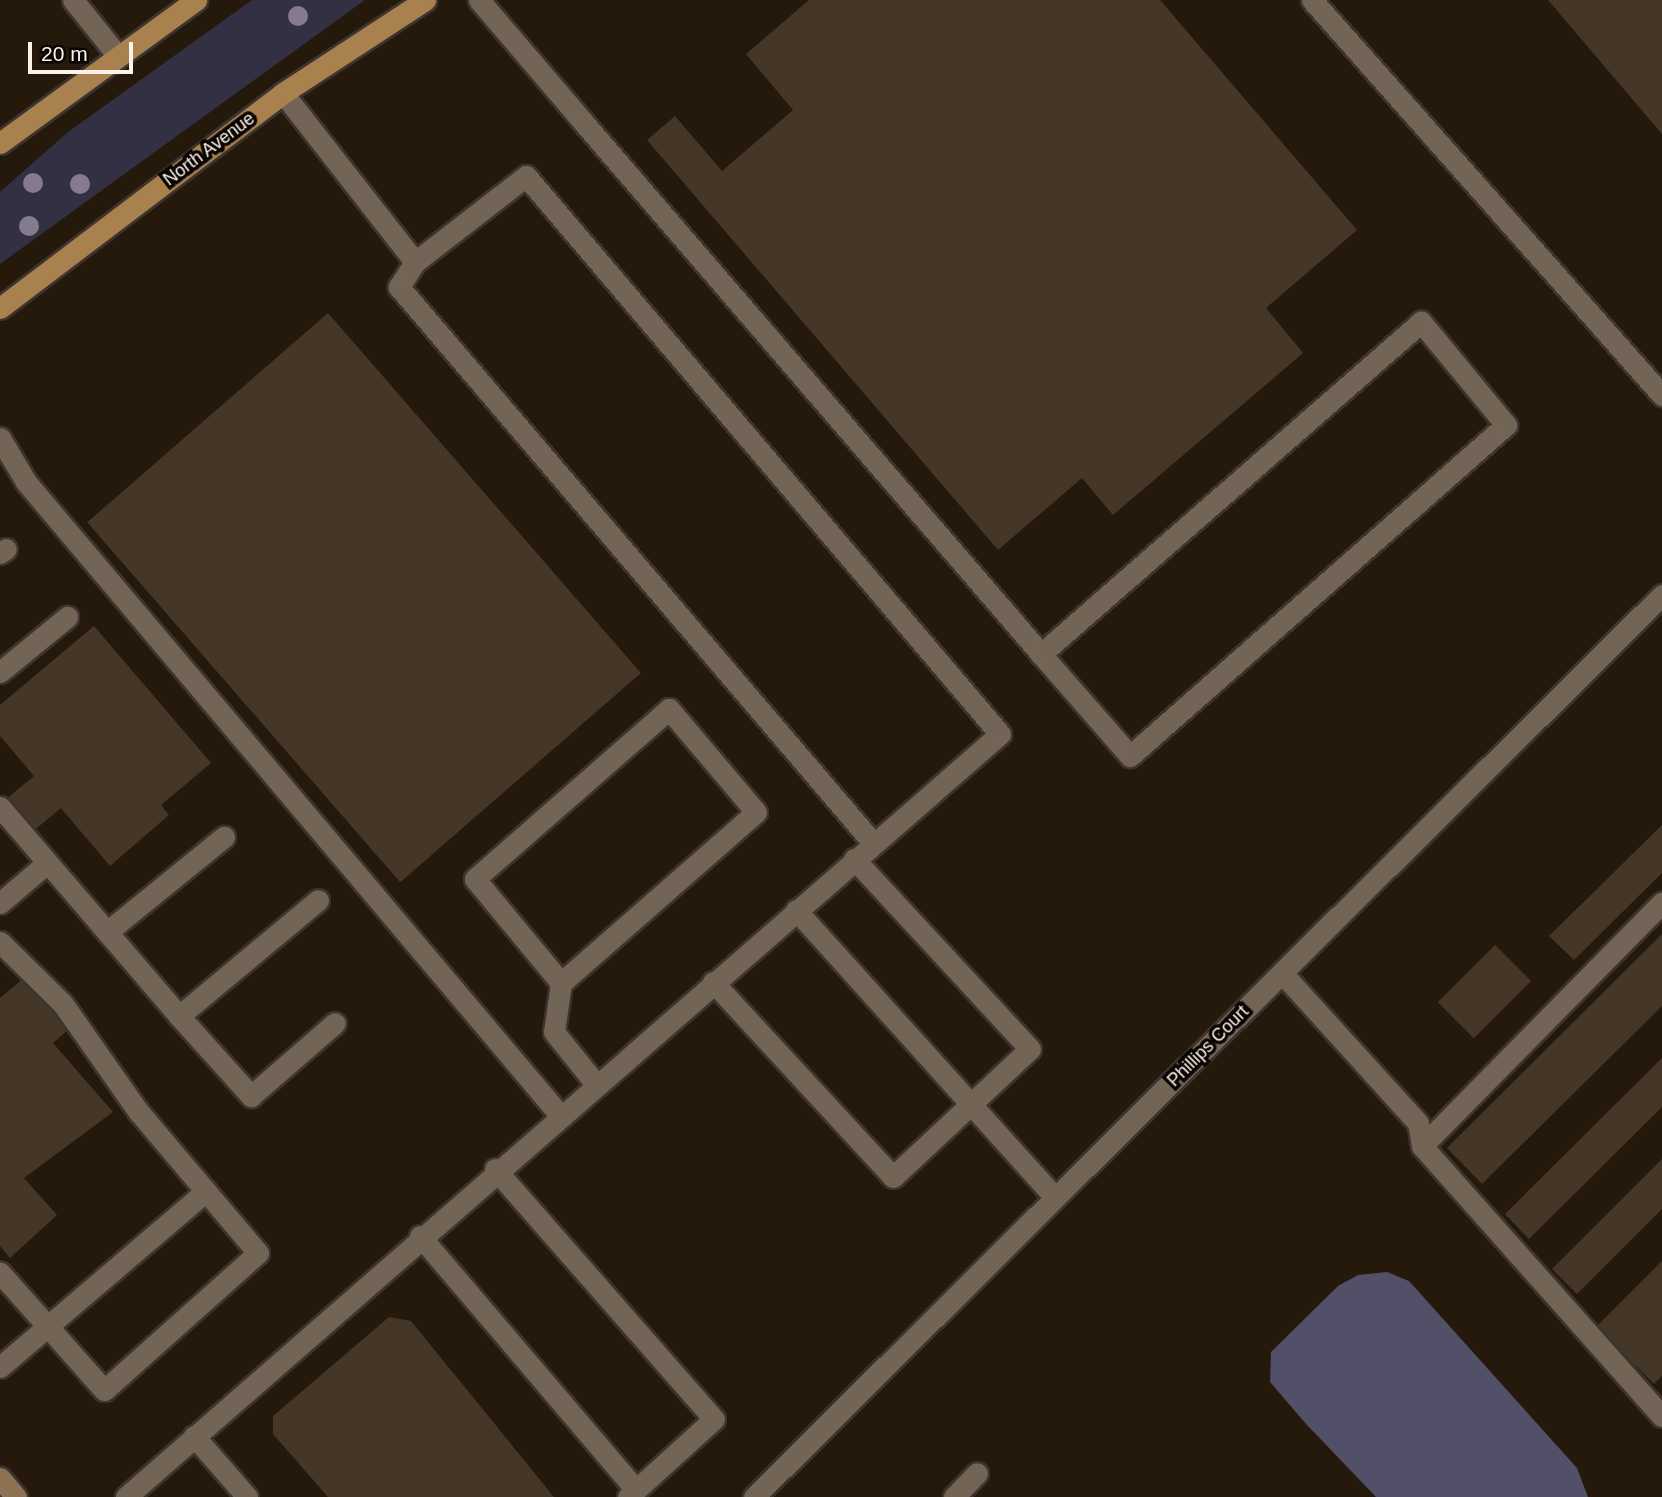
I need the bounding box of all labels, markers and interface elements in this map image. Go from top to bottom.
scale bar [32,28,136,72]
text: 20 m [41,42,88,65]
street label: North Avenue [159,107,259,191]
street label: Phillips Court [1163,1001,1253,1091]

